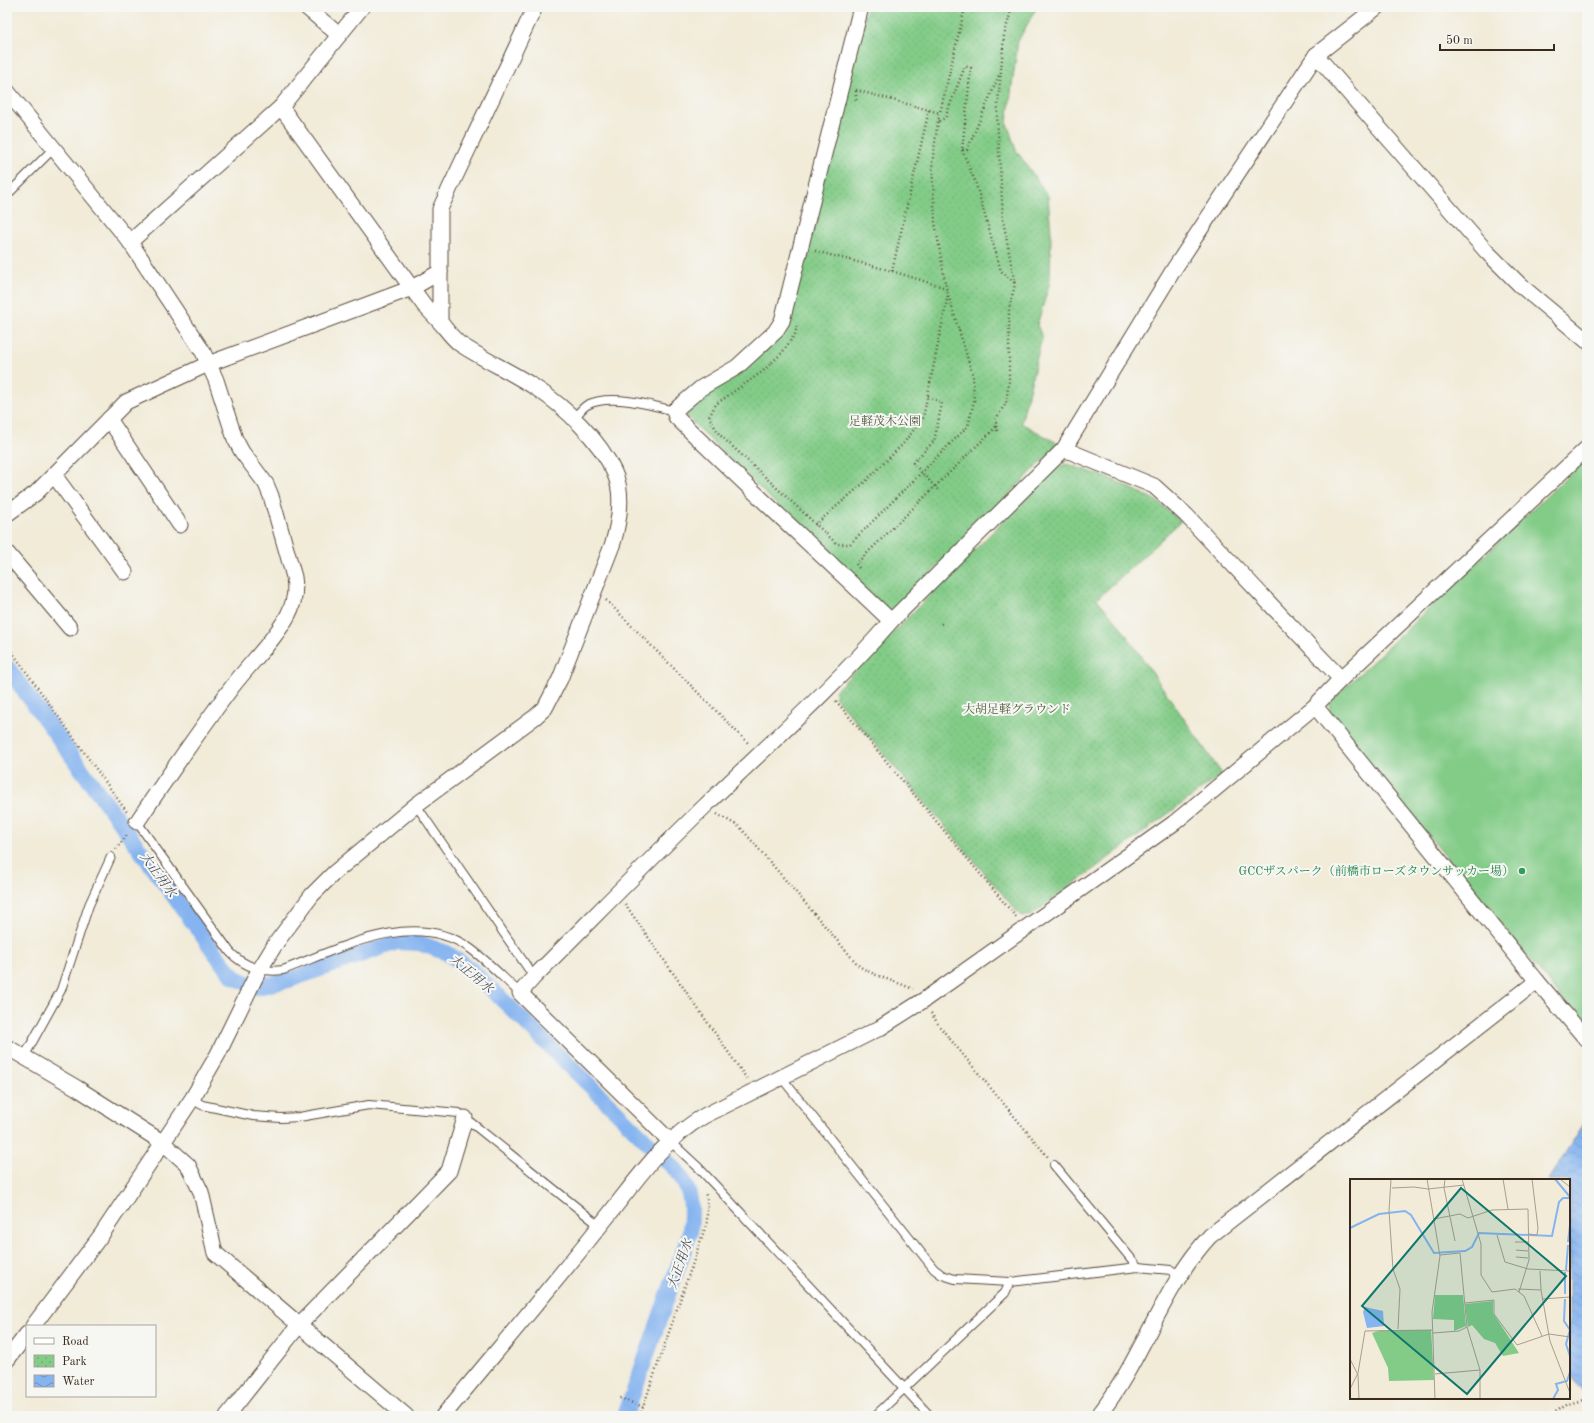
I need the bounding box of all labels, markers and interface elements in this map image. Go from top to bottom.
scale bar [1440,26,1554,52]
text: 50 m [1446,34,1473,47]
park label: 足軽茂木公園 [849,414,921,428]
park label: 大胡足軽グラウンド [963,702,1071,716]
water label: 大正用水 [137,849,180,901]
place label: GCCザスパーク（前橋市ローズタウンサッカー場） [1239,864,1514,878]
marker: GCCザスパーク（前橋市ローズタウンサッカー場） [1517,866,1527,876]
water label: 大正用水 [447,952,497,997]
inset map [1350,1179,1570,1399]
water label: 大正用水 [665,1236,696,1291]
legend [26,1325,156,1397]
text: Road [62,1336,89,1348]
text: Park [62,1356,87,1368]
text: Water [62,1376,95,1388]

